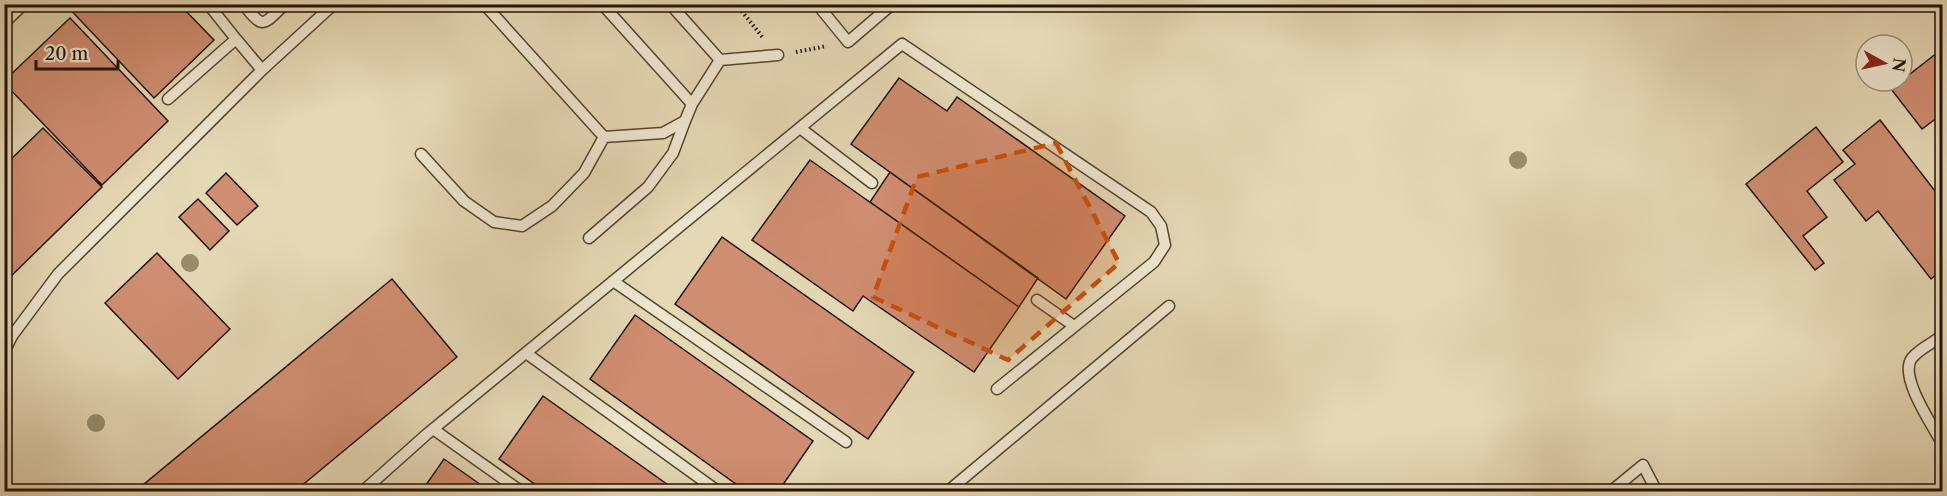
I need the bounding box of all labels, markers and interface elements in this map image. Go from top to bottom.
scale bar [36,33,118,71]
north arrow [1854,33,1914,93]
text: 20 m [45,43,89,65]
text: N [1888,57,1910,73]

